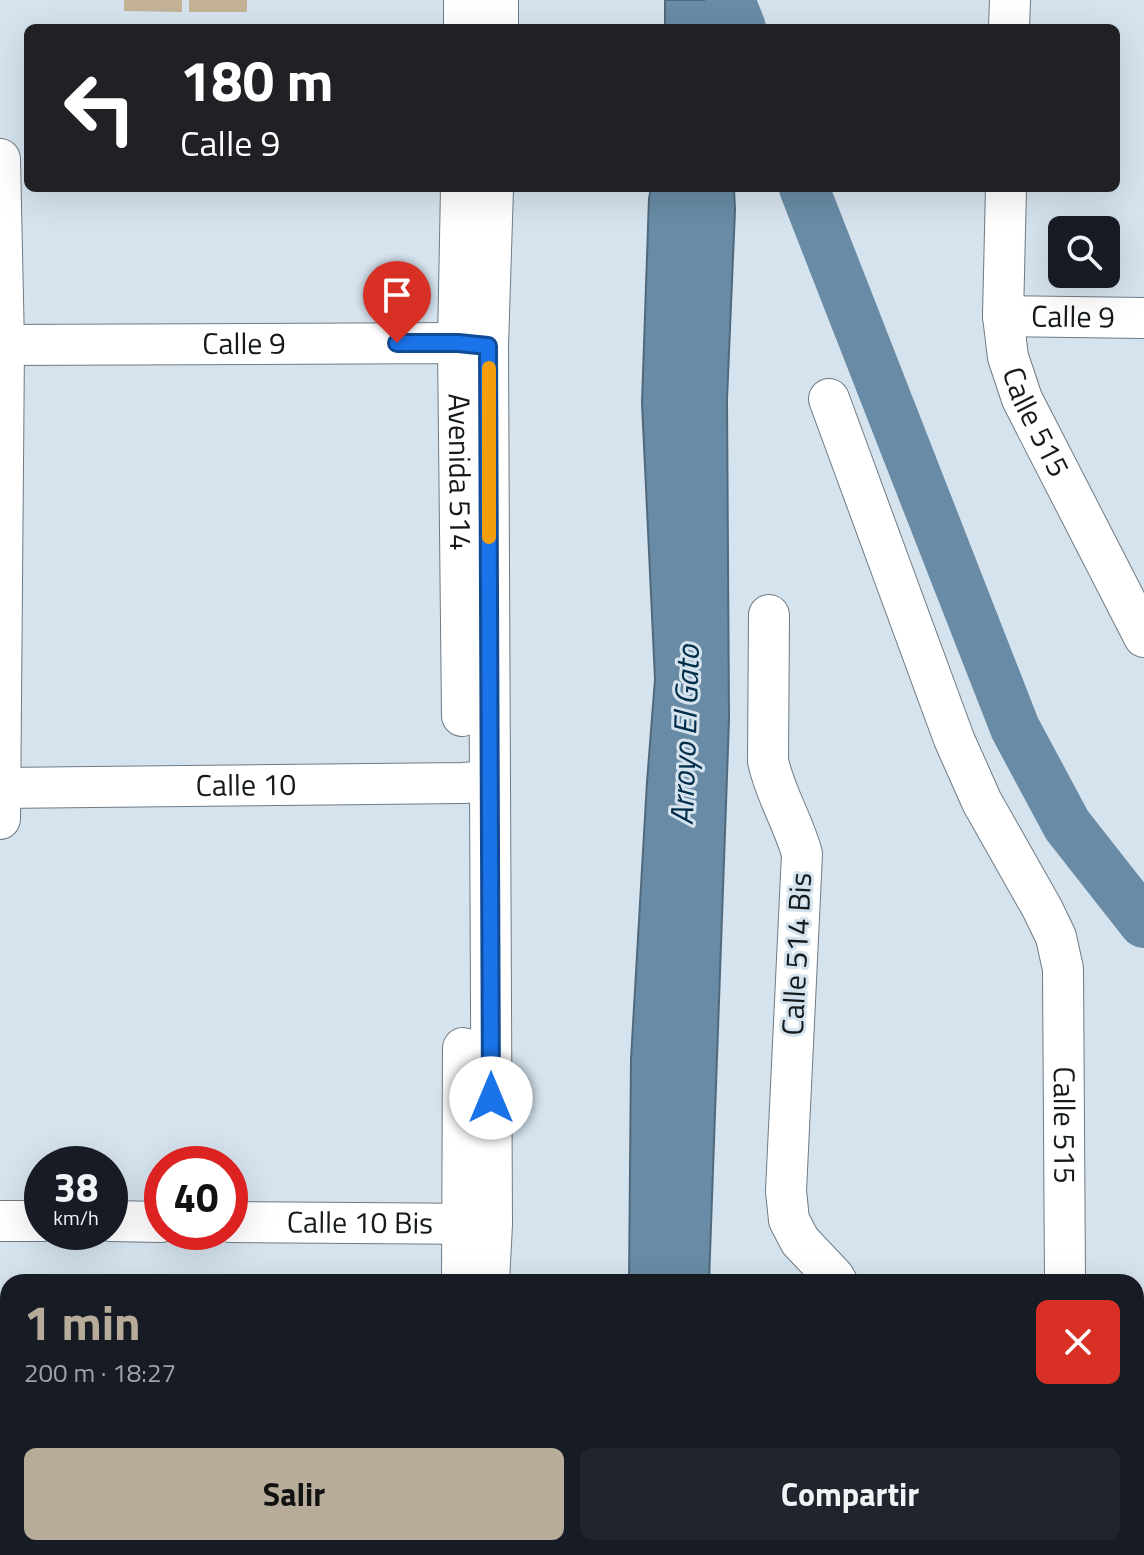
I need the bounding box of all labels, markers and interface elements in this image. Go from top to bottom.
text: 180 m [180,38,333,123]
icon: left [48,56,152,160]
text: Calle 9 [180,115,281,170]
map controls [1048,216,1120,288]
button: search [1048,216,1120,288]
pin [363,261,431,343]
icon: arrive [375,273,419,317]
street label: Calle 9 [1031,292,1115,340]
street label: Calle 9 [202,320,286,366]
street label: Calle 515 [991,361,1082,485]
street label: Avenida 514 [437,393,484,551]
water label: Arroyo El Gato [657,643,711,826]
street label: Calle 10 [195,761,297,808]
street label: Calle 514 Bis [769,871,823,1037]
position arrow [449,1056,533,1140]
street label: Calle 515 [1042,1066,1088,1184]
speed limit sign: 40 [144,1146,248,1250]
text: 38 [54,1157,98,1218]
street label: Calle 10 Bis [287,1198,433,1246]
text: km/h [53,1202,99,1233]
text: 1 min [24,1286,141,1359]
button: close [1036,1300,1120,1384]
text: 200 m · 18:27 [24,1353,176,1392]
button: Salir [24,1448,564,1540]
button: Compartir [580,1448,1120,1540]

